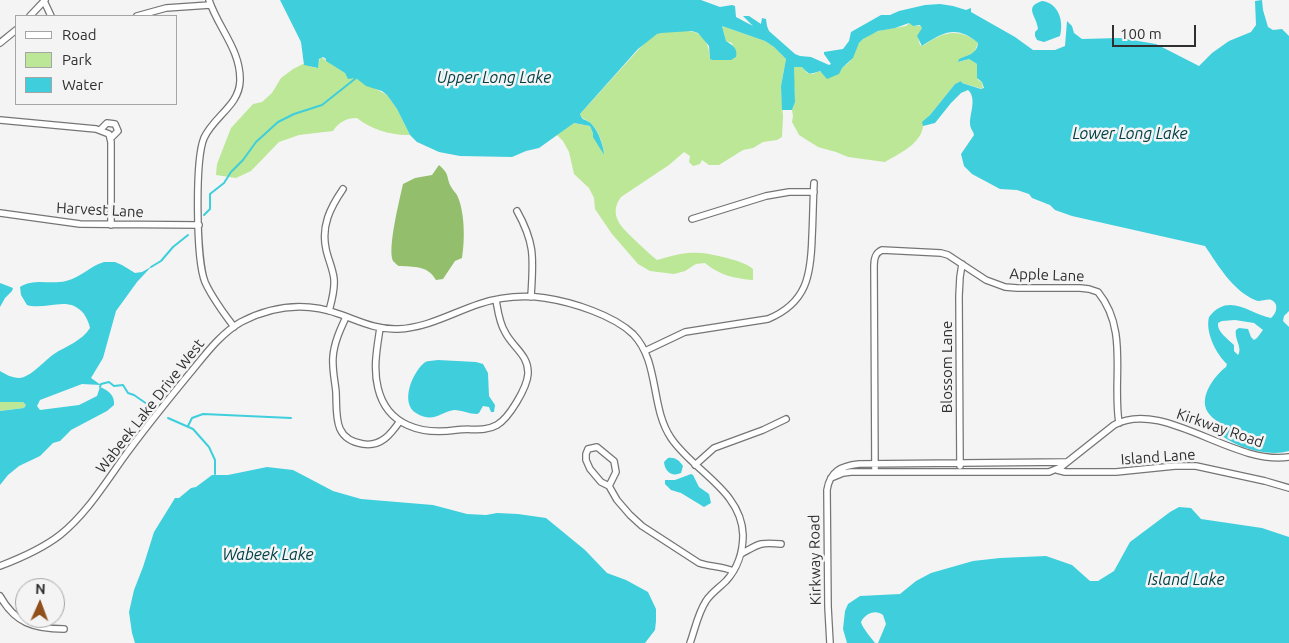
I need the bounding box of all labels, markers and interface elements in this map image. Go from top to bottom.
legend [15,15,178,105]
scale bar [1114,15,1198,47]
text: 100 m [1120,25,1162,42]
text: Road [62,26,97,43]
text: Park [62,51,92,68]
water label: Upper Long Lake [437,68,551,88]
text: Water [62,76,103,93]
water label: Lower Long Lake [1072,124,1188,144]
street label: Harvest Lane [56,199,144,221]
street label: Apple Lane [1009,265,1085,285]
street label: Blossom Lane [938,321,956,413]
street label: Wabeek Lake Drive West [92,335,208,477]
street label: Kirkway Road [1174,405,1266,451]
street label: Island Lane [1120,445,1196,469]
street label: Kirkway Road [805,514,825,606]
water label: Wabeek Lake [222,545,314,565]
water label: Island Lake [1147,570,1225,590]
north arrow [15,578,65,628]
text: N [35,581,46,597]

